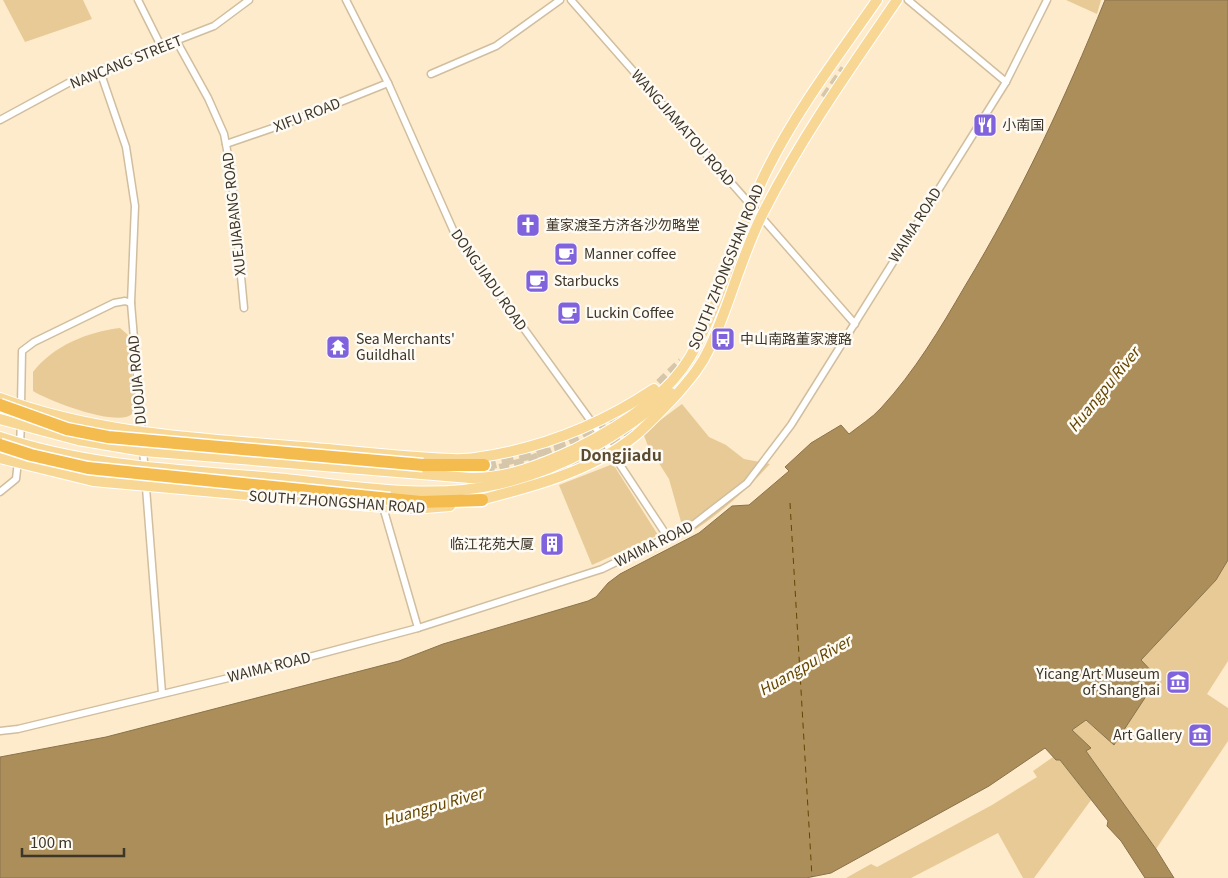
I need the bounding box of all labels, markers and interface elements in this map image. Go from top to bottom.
street label: NANCANG STREET [67,29,185,93]
street label: WANGJIAMATOU ROAD [627,65,740,190]
street label: XIFU ROAD [270,92,343,136]
restaurant icon: 小南国 [972,112,998,138]
place label: 小南国 [1002,114,1044,134]
street label: XUEJIABANG ROAD [217,151,249,277]
street label: SOUTH ZHONGSHAN ROAD [683,181,767,352]
street label: WAIMA ROAD [883,183,945,266]
church icon: 董家渡圣方济各沙勿略堂 [515,212,541,238]
place label: 董家渡圣方济各沙勿略堂 [546,214,700,234]
street label: DONGJIADU ROAD [447,225,532,334]
cafe icon: Manner coffee [553,241,579,267]
place label: Manner coffee [584,243,676,263]
cafe icon: Starbucks [524,268,550,294]
place label: Starbucks [554,270,619,290]
cafe icon: Luckin Coffee [556,300,582,326]
place label: Luckin Coffee [586,302,674,322]
bus stop icon: 中山南路董家渡路 [710,326,736,352]
place label: Sea Merchants' Guildhall [356,328,455,364]
place label: 中山南路董家渡路 [740,328,852,348]
street label: DUOJIA ROAD [122,334,150,426]
temple icon: Sea Merchants' Guildhall [325,334,351,360]
water label: Huangpu River [1062,341,1145,436]
district label: Dongjiadu [580,442,662,466]
street label: SOUTH ZHONGSHAN ROAD [248,485,426,517]
street label: WAIMA ROAD [611,515,696,571]
building icon: 临江花苑大厦 [539,531,565,557]
place label: 临江花苑大厦 [450,533,534,553]
water label: Huangpu River [754,629,856,700]
street label: WAIMA ROAD [225,646,312,686]
place label: Yicang Art Museum of Shanghai [1035,663,1160,699]
museum icon: Yicang Art Museum of Shanghai [1165,669,1191,695]
museum icon: Art Gallery [1187,722,1213,748]
place label: Art Gallery [1113,724,1183,744]
water label: Huangpu River [380,781,487,830]
scale bar [22,826,125,858]
text: 100 m [30,831,72,852]

